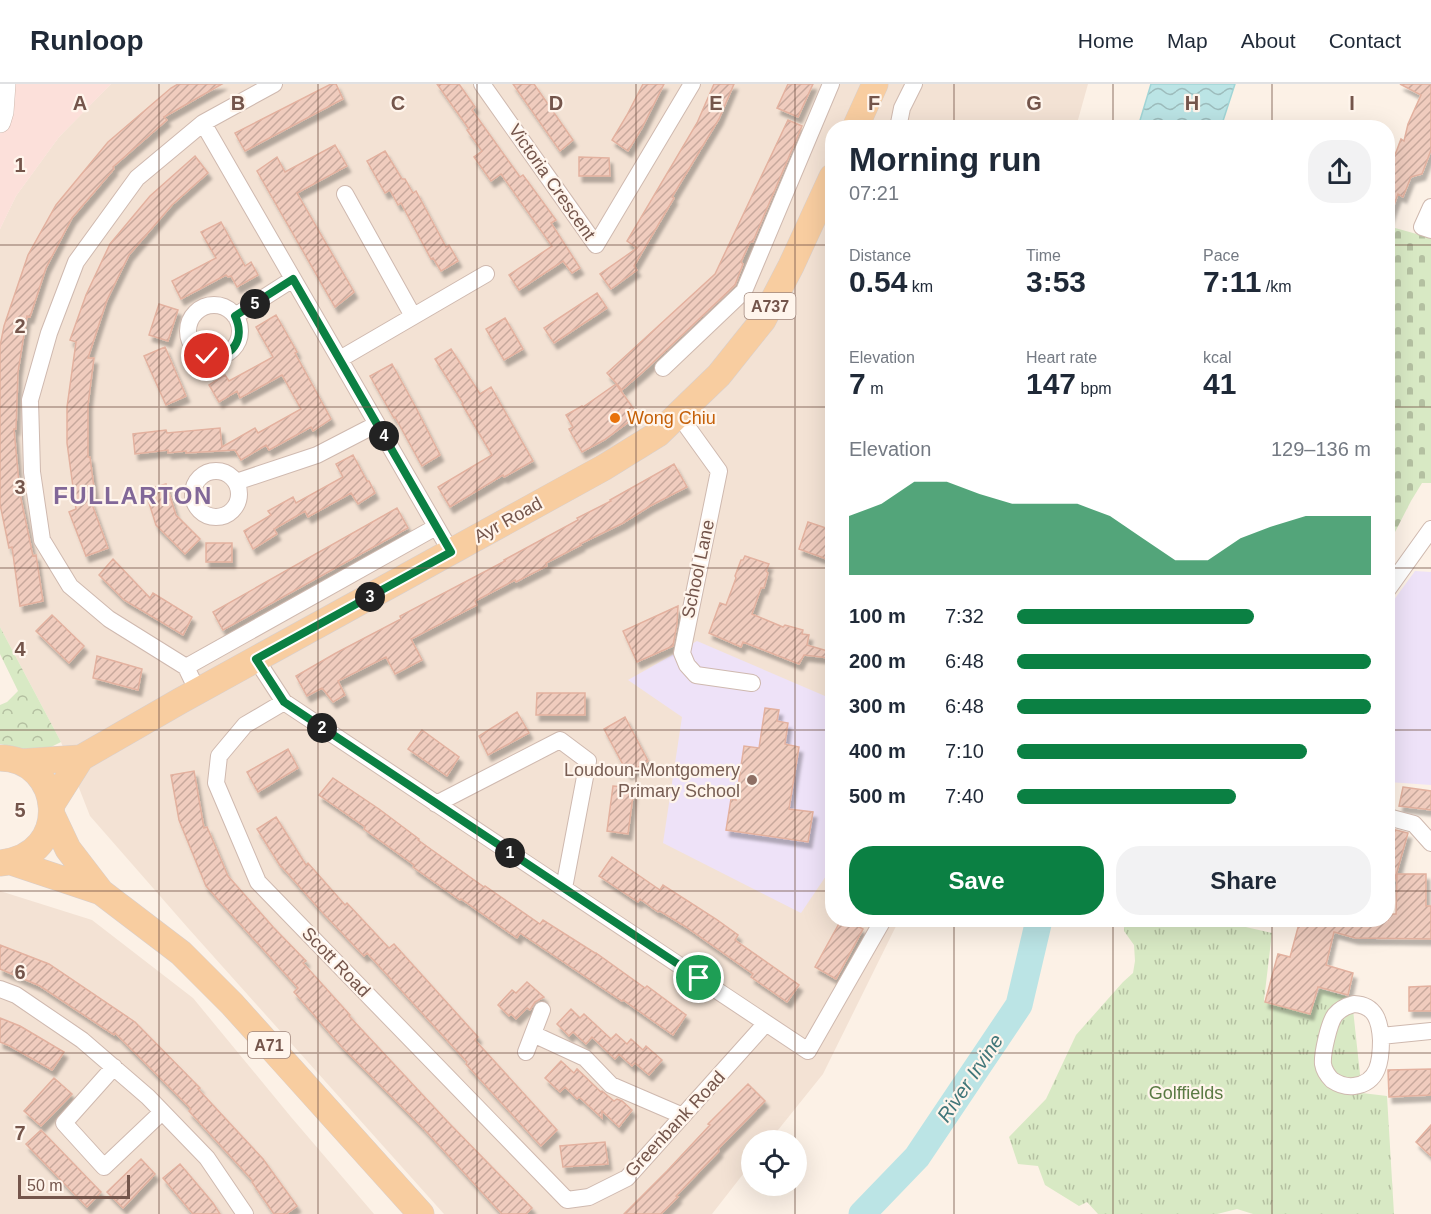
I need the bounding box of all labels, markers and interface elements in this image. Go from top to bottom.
text: Runloop [30,25,144,56]
text: Home [1078,29,1134,52]
text: Map [1167,29,1208,52]
text: About [1241,29,1296,52]
text: Contact [1329,29,1401,52]
text: A [73,92,87,114]
text: B [231,92,245,114]
text: C [391,92,405,114]
text: D [549,92,563,114]
text: E [709,92,723,114]
text: F [868,92,880,114]
text: G [1026,92,1042,114]
text: H [1185,92,1199,114]
text: I [1349,92,1355,114]
street label: Victoria Crescent [505,120,599,244]
button: share [1308,140,1371,203]
text: Morning run [849,141,1041,178]
text: 1 [14,154,26,176]
text: 07:21 [849,182,899,204]
text: Distance [849,247,911,264]
text: Time [1026,247,1061,264]
text: Pace [1203,247,1239,264]
text: 0.54 [849,265,907,298]
text: 3:53 [1026,265,1086,298]
text: 7:11 [1203,265,1261,298]
text: km [907,278,933,295]
text: /km [1261,278,1292,295]
pin: 5 [240,289,270,319]
road number: A737 [744,293,796,319]
text: 5 [251,295,259,312]
text: 2 [14,315,26,337]
pin [181,330,232,381]
icon: check [190,339,223,372]
text: Elevation [849,349,915,366]
text: Heart rate [1026,349,1097,366]
text: kcal [1203,349,1231,366]
text: 7 [849,367,866,400]
text: 147 [1026,367,1076,400]
text: 41 [1203,367,1236,400]
text: m [866,380,883,397]
text: bpm [1076,380,1112,397]
place label: Wong Chiu [627,408,716,428]
marker: Wong Chiu [608,411,622,425]
pin: 4 [369,421,399,451]
text: 4 [380,427,388,444]
text: Elevation [849,438,931,460]
text: 129–136 m [1271,438,1371,460]
text: 3 [14,476,26,498]
district label: FULLARTON [53,482,213,509]
street label: Ayr Road [470,493,546,547]
street label: School Lane [678,518,718,620]
pin: 3 [355,582,385,612]
text: 3 [366,588,374,605]
text: 100 m [849,605,906,627]
text: 7:32 [945,605,984,627]
text: 4 [14,638,26,660]
text: 200 m [849,650,906,672]
text: 6:48 [945,650,984,672]
text: 300 m [849,695,906,717]
text: 6:48 [945,695,984,717]
pin: 2 [307,713,337,743]
text: 2 [318,719,326,736]
text: 400 m [849,740,906,762]
text: 7:10 [945,740,984,762]
place label: Loudoun-Montgomery Primary School [564,760,740,801]
marker: Loudoun-Montgomery Primary School [745,773,759,787]
text: 500 m [849,785,906,807]
text: 7:40 [945,785,984,807]
text: 5 [14,799,26,821]
pin: 1 [495,838,525,868]
text: 1 [506,844,514,861]
button: Save [849,846,1104,915]
button: Share [1116,846,1371,915]
street label: Scott Road [298,923,374,1001]
pin [673,952,724,1003]
text: 6 [14,961,26,983]
icon: arrive [682,961,715,994]
water label: River Irvine [933,1030,1007,1126]
road number: A71 [248,1032,290,1058]
street label: Greenbank Road [621,1067,729,1181]
park label: Golffields [1149,1083,1223,1103]
text: 7 [14,1122,26,1144]
map controls [741,1130,807,1196]
button: locate [741,1130,807,1196]
scale bar [18,1172,130,1200]
text: 50 m [27,1177,63,1194]

